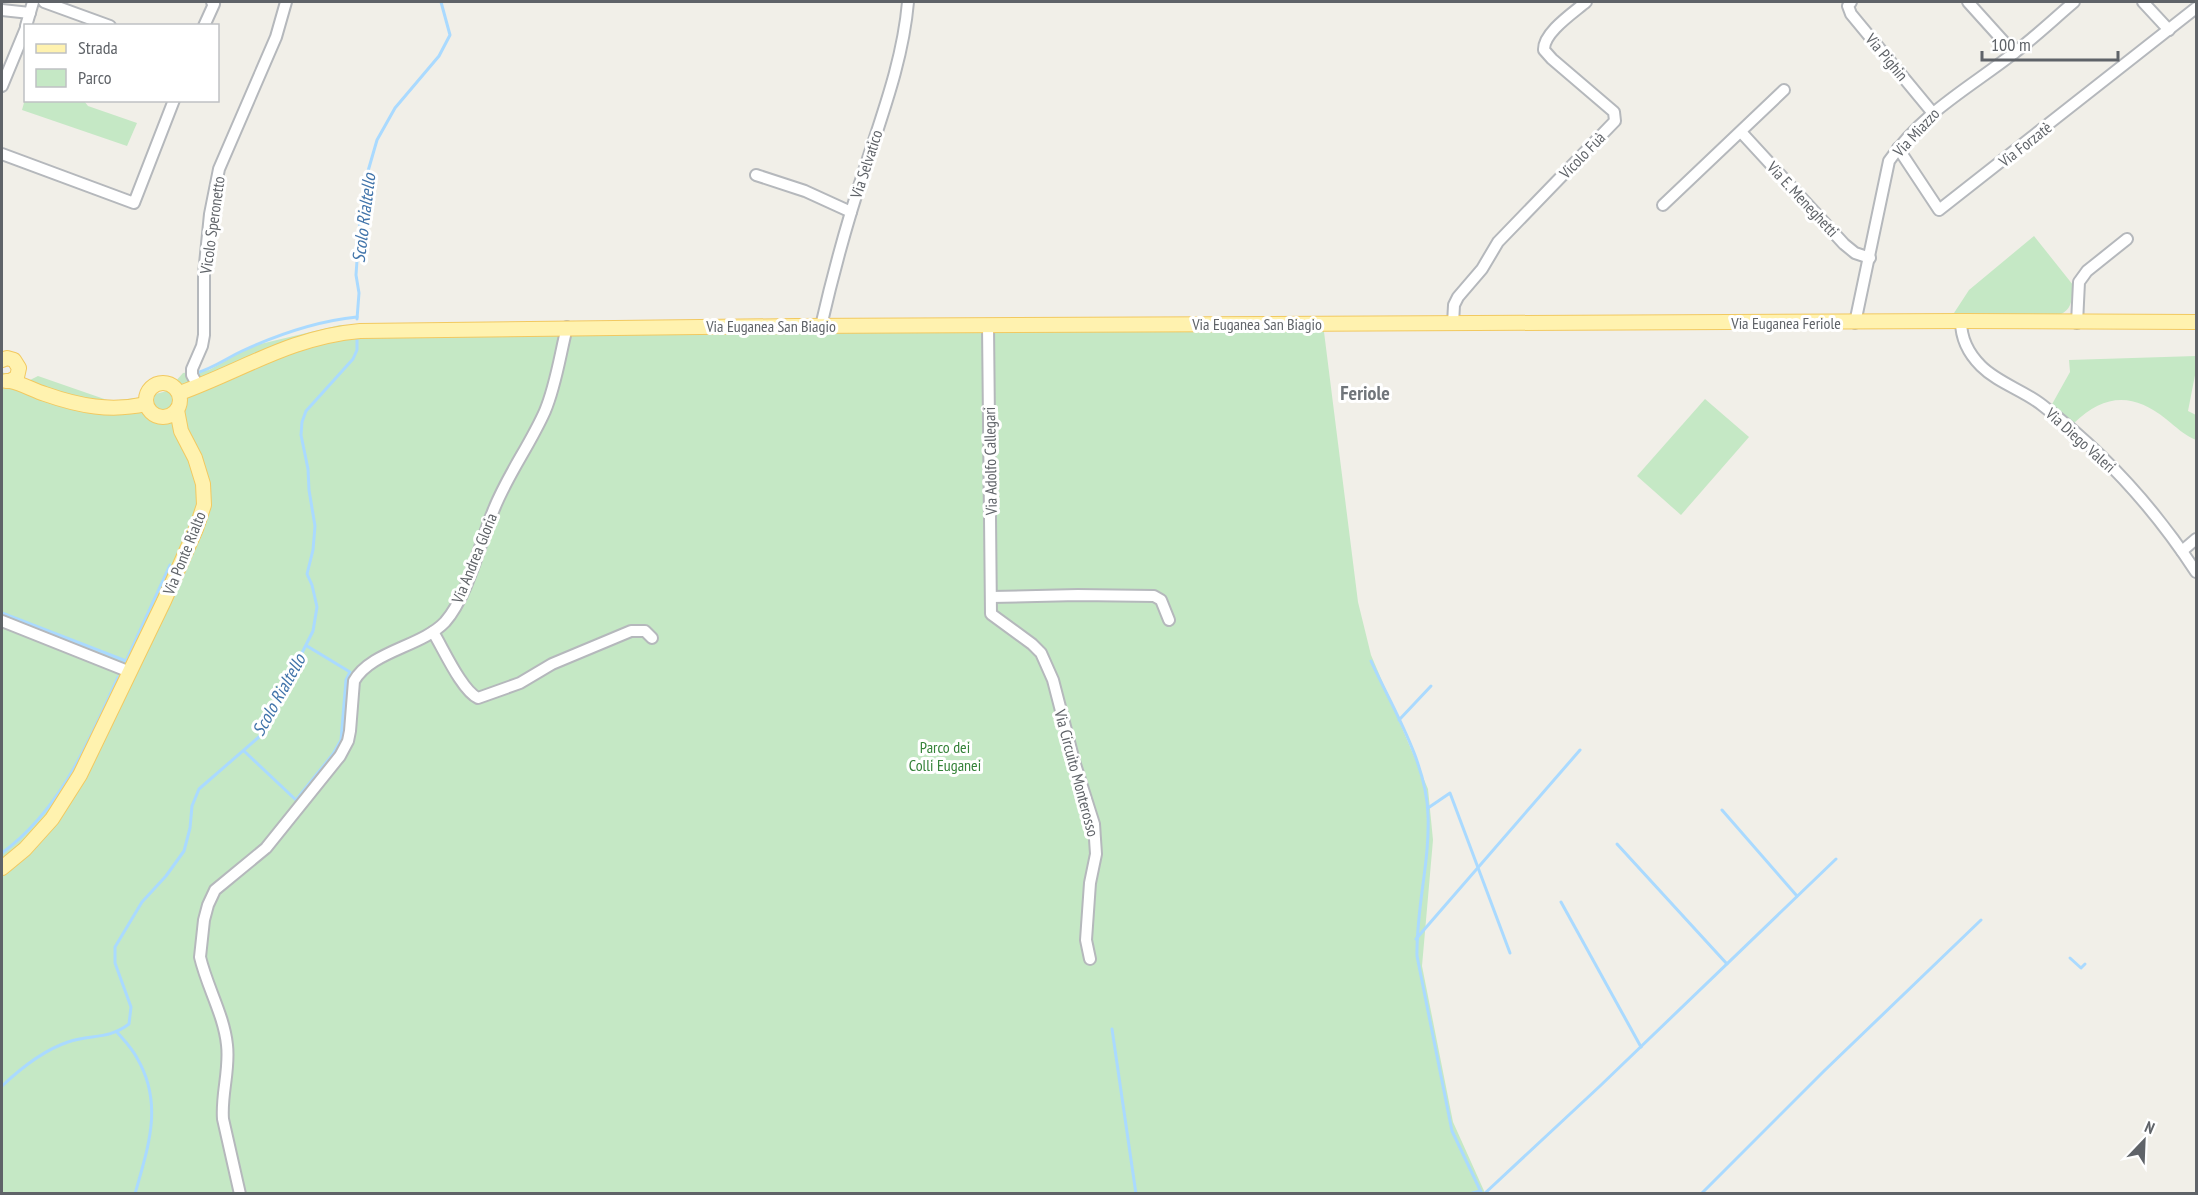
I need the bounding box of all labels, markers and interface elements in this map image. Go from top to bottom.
legend [24,24,219,102]
scale bar [1982,24,2118,62]
street label: Via Pighin [1861,28,1913,85]
text: 100 m [1991,33,2031,56]
text: Strada [78,36,118,59]
text: Parco [78,66,112,89]
street label: Via Miazzo [1888,104,1943,161]
street label: Via Forzatè [1994,117,2055,171]
street label: Via Selvatico [845,127,886,202]
street label: Vicolo Fuà [1554,127,1609,183]
street label: Via E. Meneghetti [1762,156,1843,241]
water label: Scolo Rialtello [347,171,381,264]
street label: Vicolo Speronetto [195,175,229,276]
street label: Via Euganea Feriole [1730,313,1841,333]
street label: Via Euganea San Biagio [1191,314,1322,334]
street label: Via Euganea San Biagio [705,316,836,336]
district label: Feriole [1340,380,1390,406]
street label: Via Diego Valeri [2041,403,2120,477]
street label: Via Adolfo Callegari [979,407,1001,516]
street label: Via Ponte Rialto [158,508,210,599]
street label: Via Andrea Gloria [447,510,501,607]
water label: Scolo Rialtello [247,649,311,740]
street label: Via Circuito Monterosso [1050,706,1104,839]
park label: Parco dei Colli Euganei [909,737,981,775]
north arrow [2114,1111,2174,1171]
text: N [2142,1116,2158,1138]

